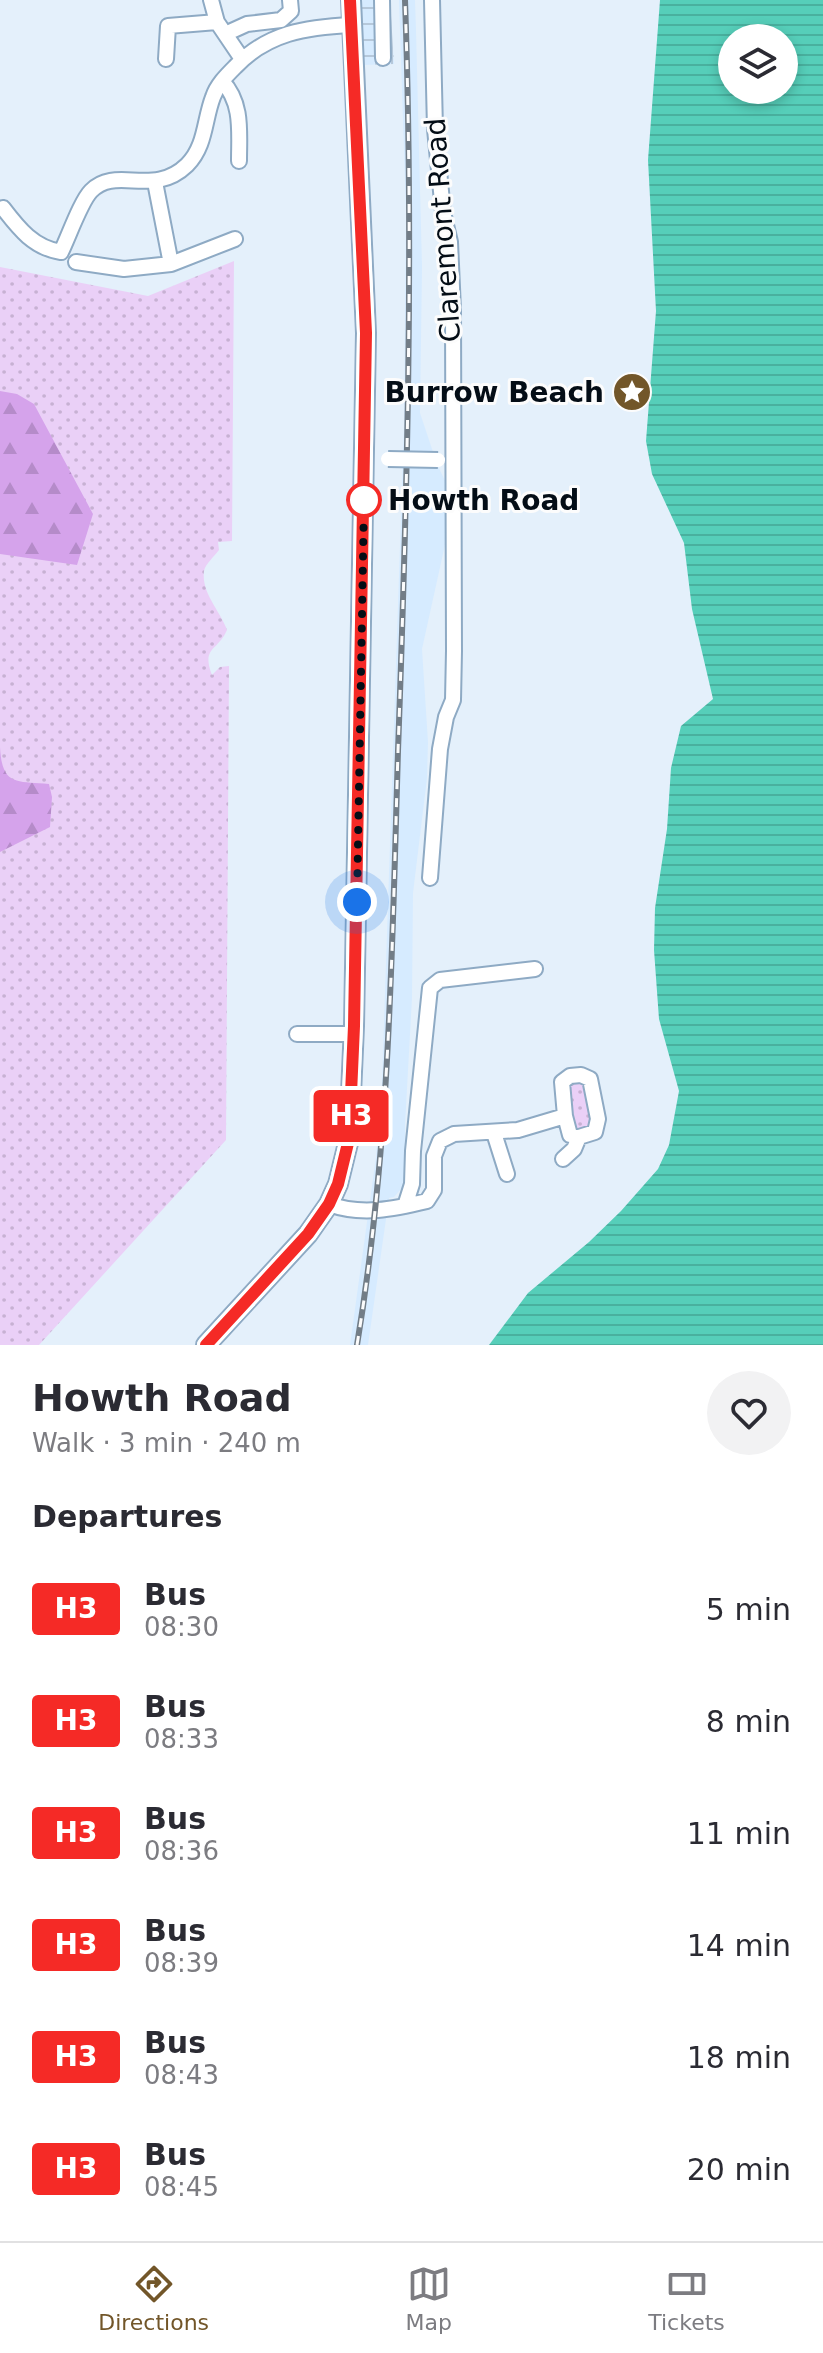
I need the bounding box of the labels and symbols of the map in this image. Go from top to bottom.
street label: Claremont Road [419,117,467,343]
place icon: Burrow Beach [611,371,653,413]
place label: Burrow Beach [384,376,604,409]
marker: Howth Road [347,483,381,517]
place label: Howth Road [388,484,579,517]
your location [337,882,377,922]
line badge: H3 [315,1090,387,1142]

